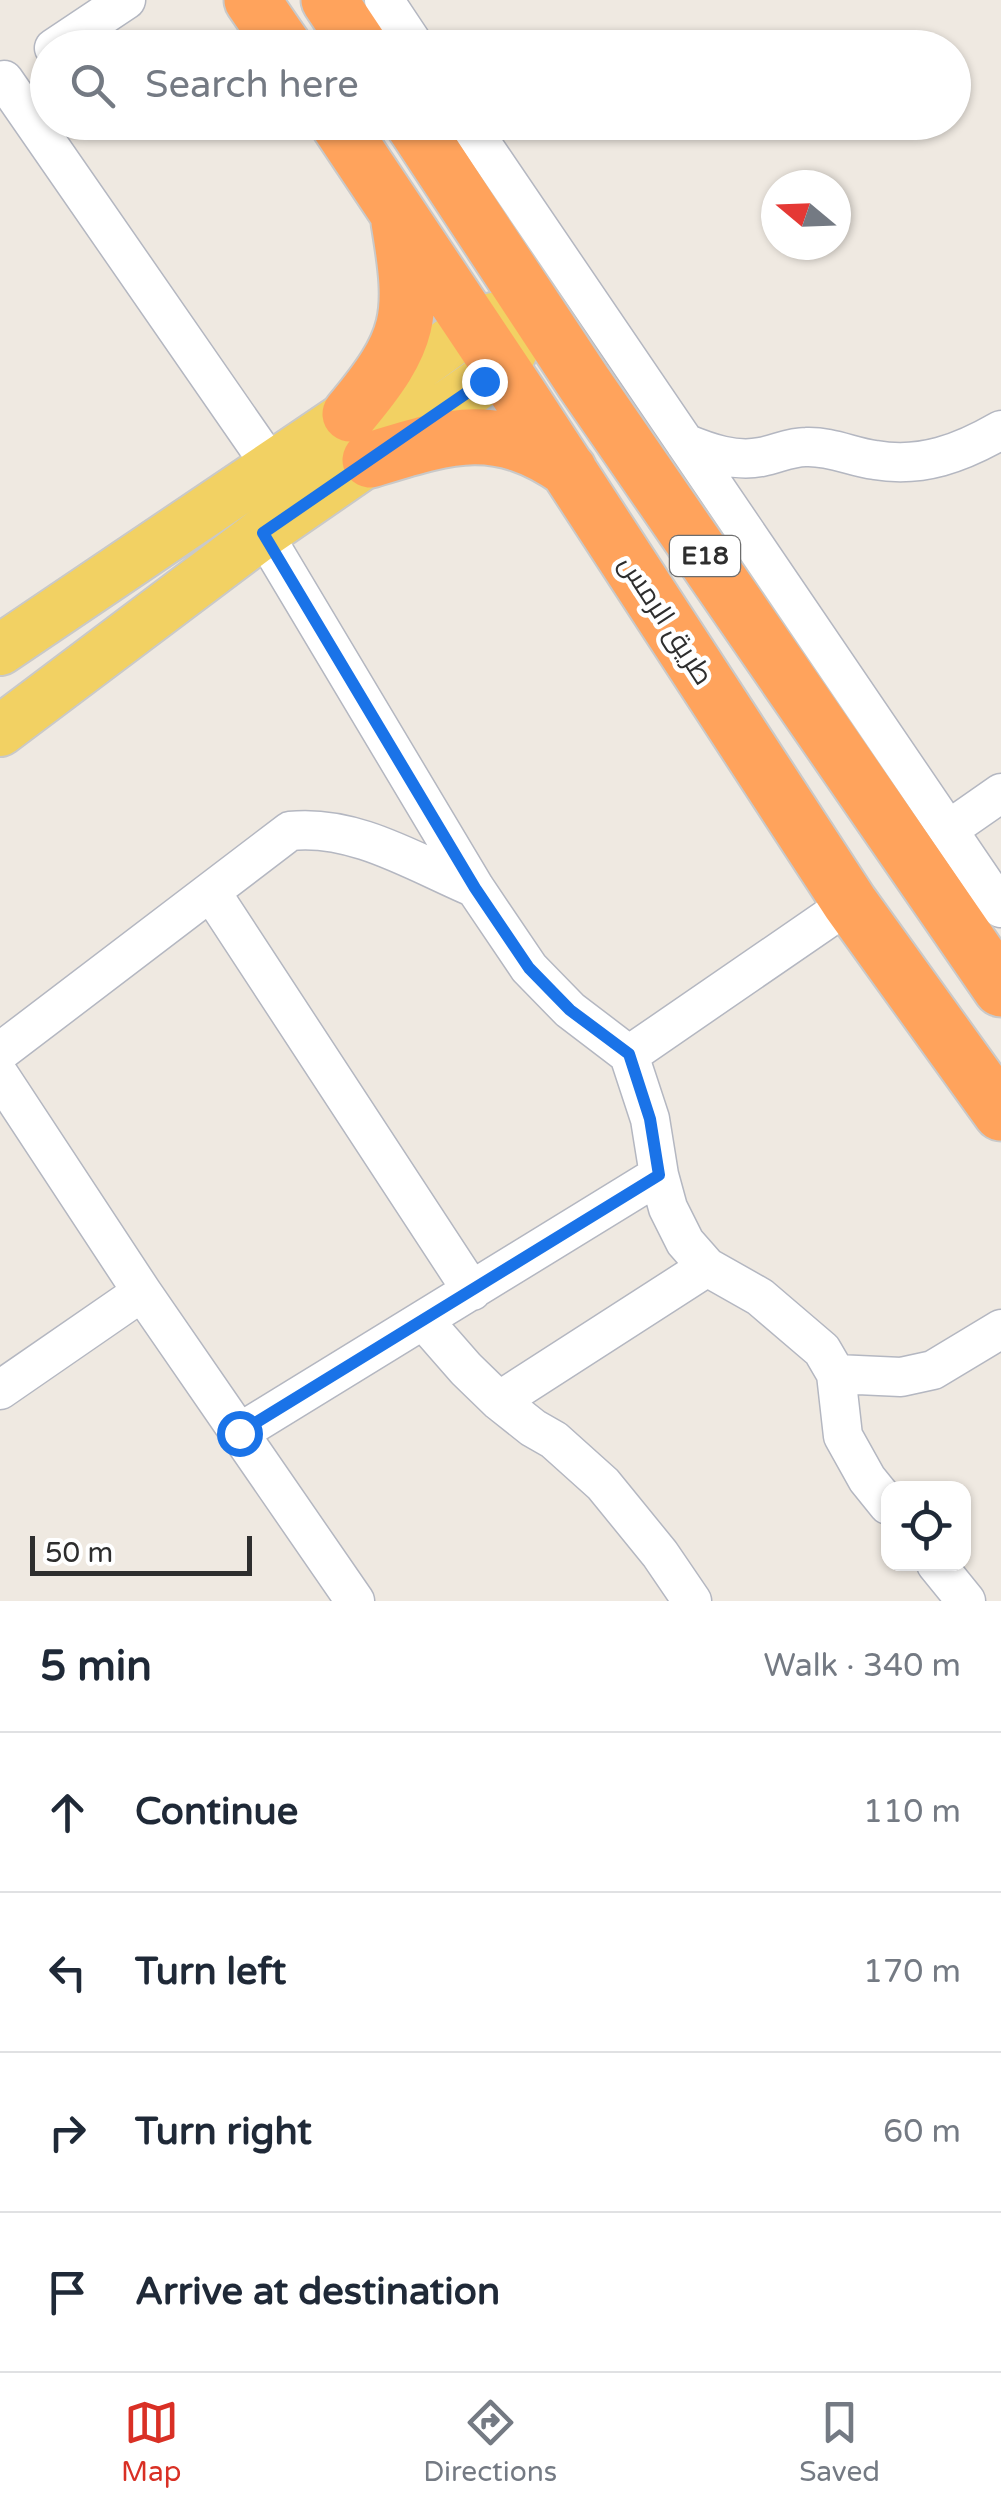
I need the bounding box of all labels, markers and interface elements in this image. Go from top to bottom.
search box [30,30,971,140]
icon: search [65,58,120,113]
text: Search here [145,62,359,108]
north arrow [761,170,851,260]
route end [462,359,508,405]
road number: E18 [670,536,740,576]
street label: طريق الرمس [611,549,721,691]
route start [217,1411,263,1457]
map controls [881,1481,971,1571]
button: locate [881,1481,971,1571]
scale bar [30,1531,252,1576]
text: 50 m [45,1536,113,1570]
text: 5 min [40,1641,152,1692]
text: Walk · 340 m [764,1647,961,1685]
icon: ahead [40,1785,95,1840]
text: Continue [135,1789,298,1835]
text: 110 m [863,1793,961,1831]
icon: left [40,1945,95,2000]
text: Turn left [135,1949,286,1995]
text: 170 m [863,1953,961,1991]
icon: right [40,2105,95,2160]
text: Turn right [135,2109,312,2155]
text: 60 m [883,2113,961,2151]
icon: arrive [40,2265,95,2320]
text: Arrive at destination [135,2269,500,2315]
tab: Map [121,2395,181,2489]
tab: Directions [423,2395,557,2489]
tab: Saved [799,2395,880,2489]

